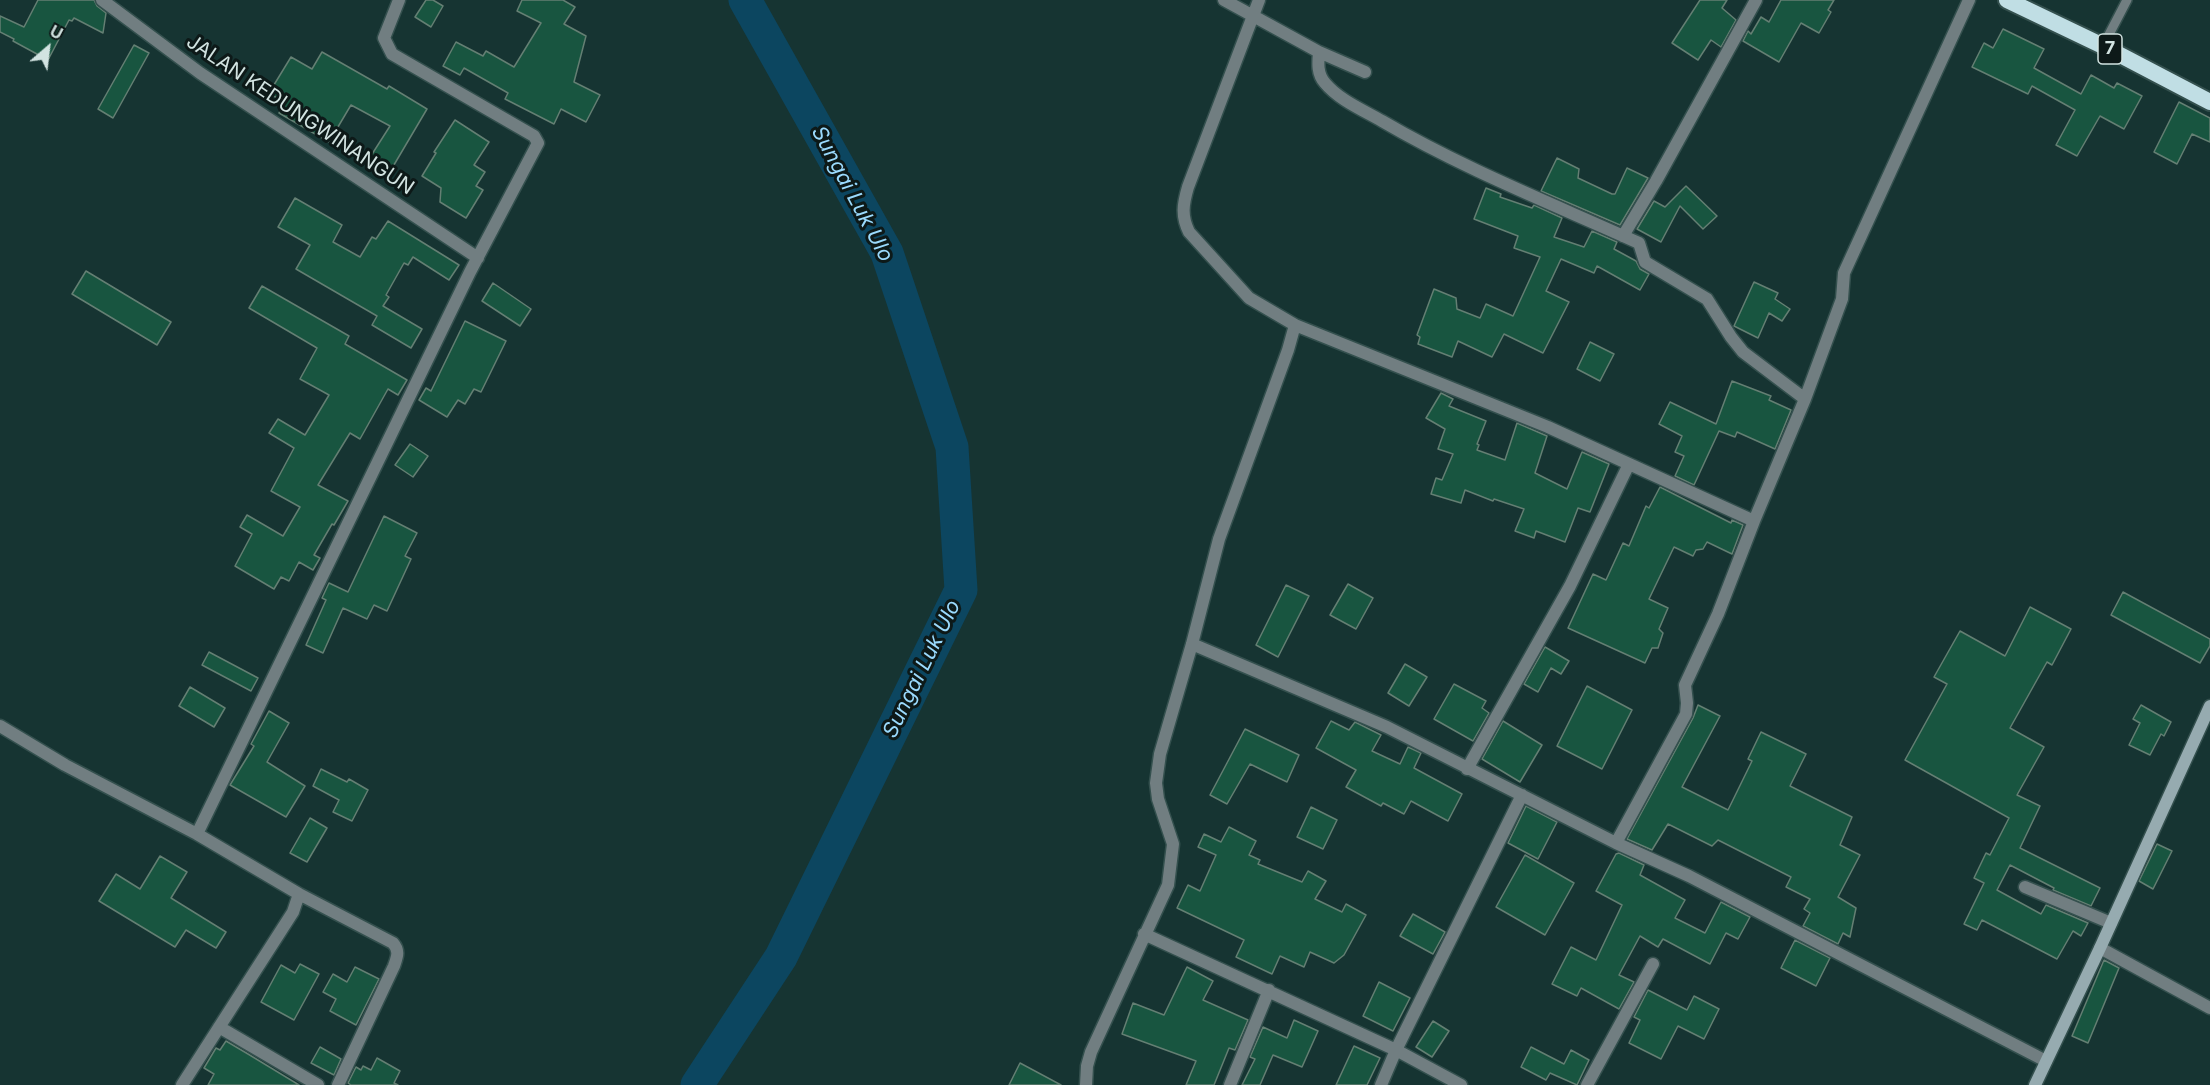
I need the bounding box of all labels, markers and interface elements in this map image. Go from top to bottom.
north arrow [18,18,78,78]
text: U [47,21,66,44]
street label: JALAN KEDUNGWINANGUN [182,30,418,200]
road number: 7 [2098,34,2122,64]
water label: Sungai Luk Ulo [806,122,898,266]
water label: Sungai Luk Ulo [878,596,966,742]

